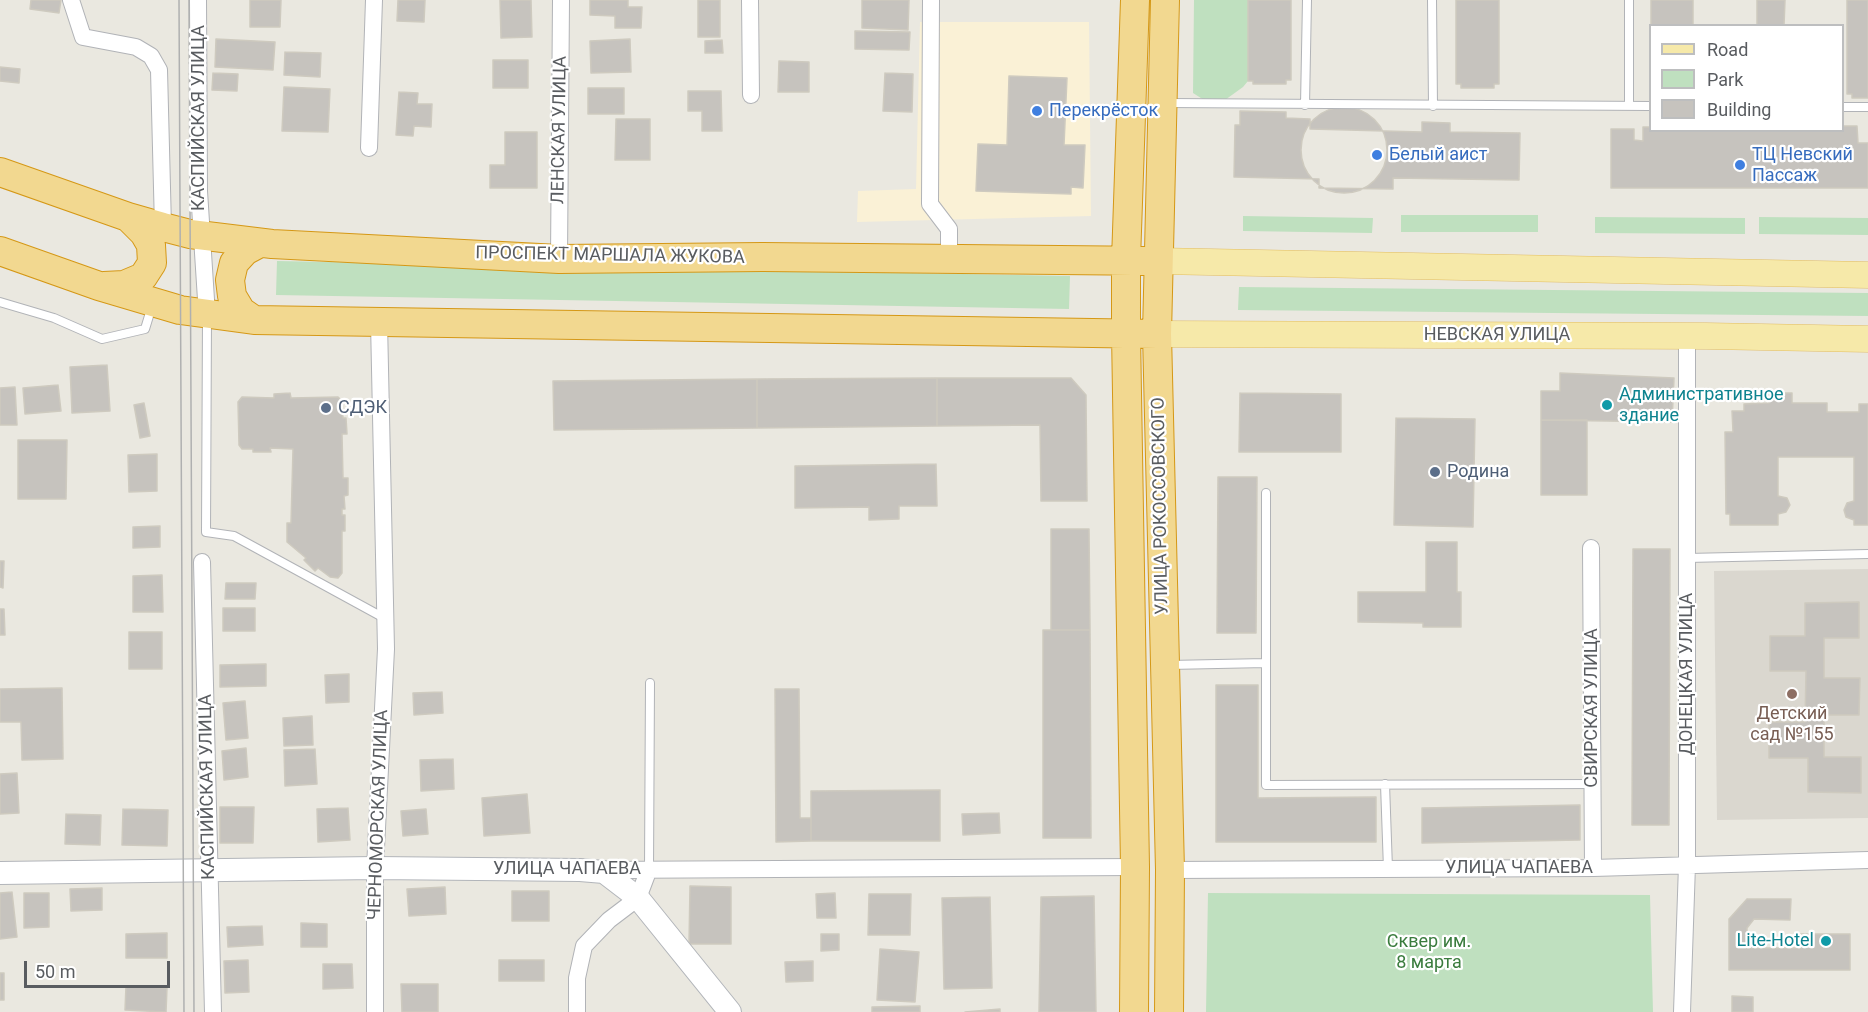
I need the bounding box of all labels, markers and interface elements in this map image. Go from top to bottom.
legend [1649,24,1844,132]
street label: КАСПИЙСКАЯ УЛИЦА [188,25,210,211]
text: Road [1707,39,1748,60]
street label: ЛЕНСКАЯ УЛИЦА [548,56,572,204]
text: Park [1707,69,1743,90]
text: Building [1707,99,1771,120]
place label: Перекрёсток [1049,100,1158,122]
marker: Перекрёсток [1030,104,1044,118]
place label: Белый аист [1389,144,1487,166]
place label: ТЦ Невский Пассаж [1752,144,1853,186]
marker: Белый аист [1370,148,1384,162]
marker: ТЦ Невский Пассаж [1733,158,1747,172]
street label: ПРОСПЕКТ МАРШАЛА ЖУКОВА [475,243,745,269]
street label: НЕВСКАЯ УЛИЦА [1424,324,1570,346]
place label: Административное здание [1619,384,1783,426]
place label: СДЭК [338,397,387,419]
street label: УЛИЦА РОКОССОВСКОГО [1148,397,1174,615]
marker: Административное здание [1600,398,1614,412]
marker: СДЭК [319,401,333,415]
place label: Родина [1447,461,1509,483]
marker: Родина [1428,465,1442,479]
street label: ДОНЕЦКАЯ УЛИЦА [1676,593,1698,755]
street label: СВИРСКАЯ УЛИЦА [1581,628,1603,788]
marker: Детский сад №155 [1785,687,1799,701]
street label: КАСПИЙСКАЯ УЛИЦА [196,694,220,880]
place label: Детский сад №155 [1750,703,1834,746]
street label: ЧЕРНОМОРСКАЯ УЛИЦА [365,709,393,921]
street label: УЛИЦА ЧАПАЕВА [1445,857,1593,879]
street label: УЛИЦА ЧАПАЕВА [493,858,641,880]
place label: Lite-Hotel [1737,930,1814,952]
park label: Сквер им. 8 марта [1387,931,1471,974]
marker: Lite-Hotel [1819,934,1833,948]
scale bar [27,949,172,987]
text: 50 m [35,961,75,982]

